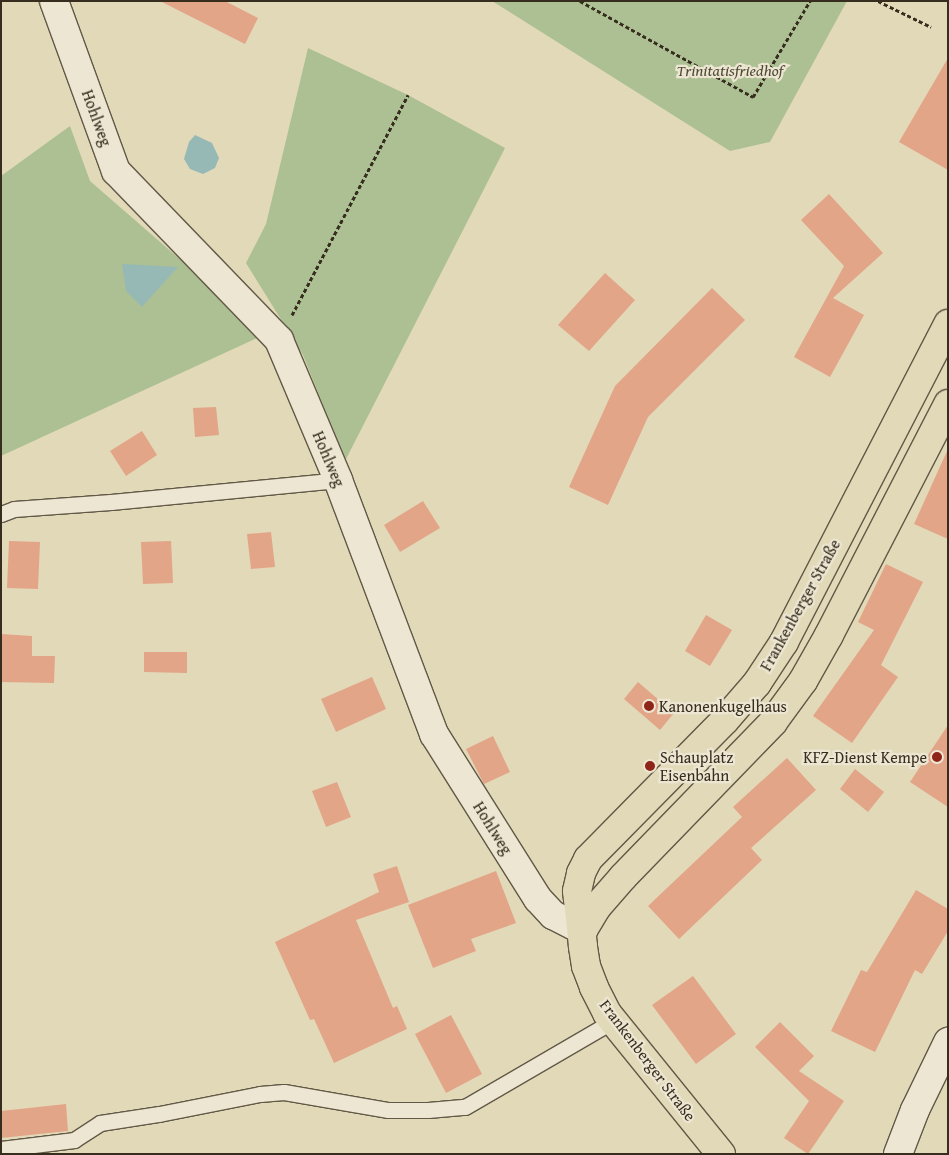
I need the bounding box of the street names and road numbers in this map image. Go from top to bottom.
street label: Hohlweg [78,87,116,149]
street label: Hohlweg [309,428,349,490]
street label: Frankenberger Straße [756,536,844,674]
street label: Hohlweg [469,798,517,858]
street label: Frankenberger Straße [596,995,700,1125]

